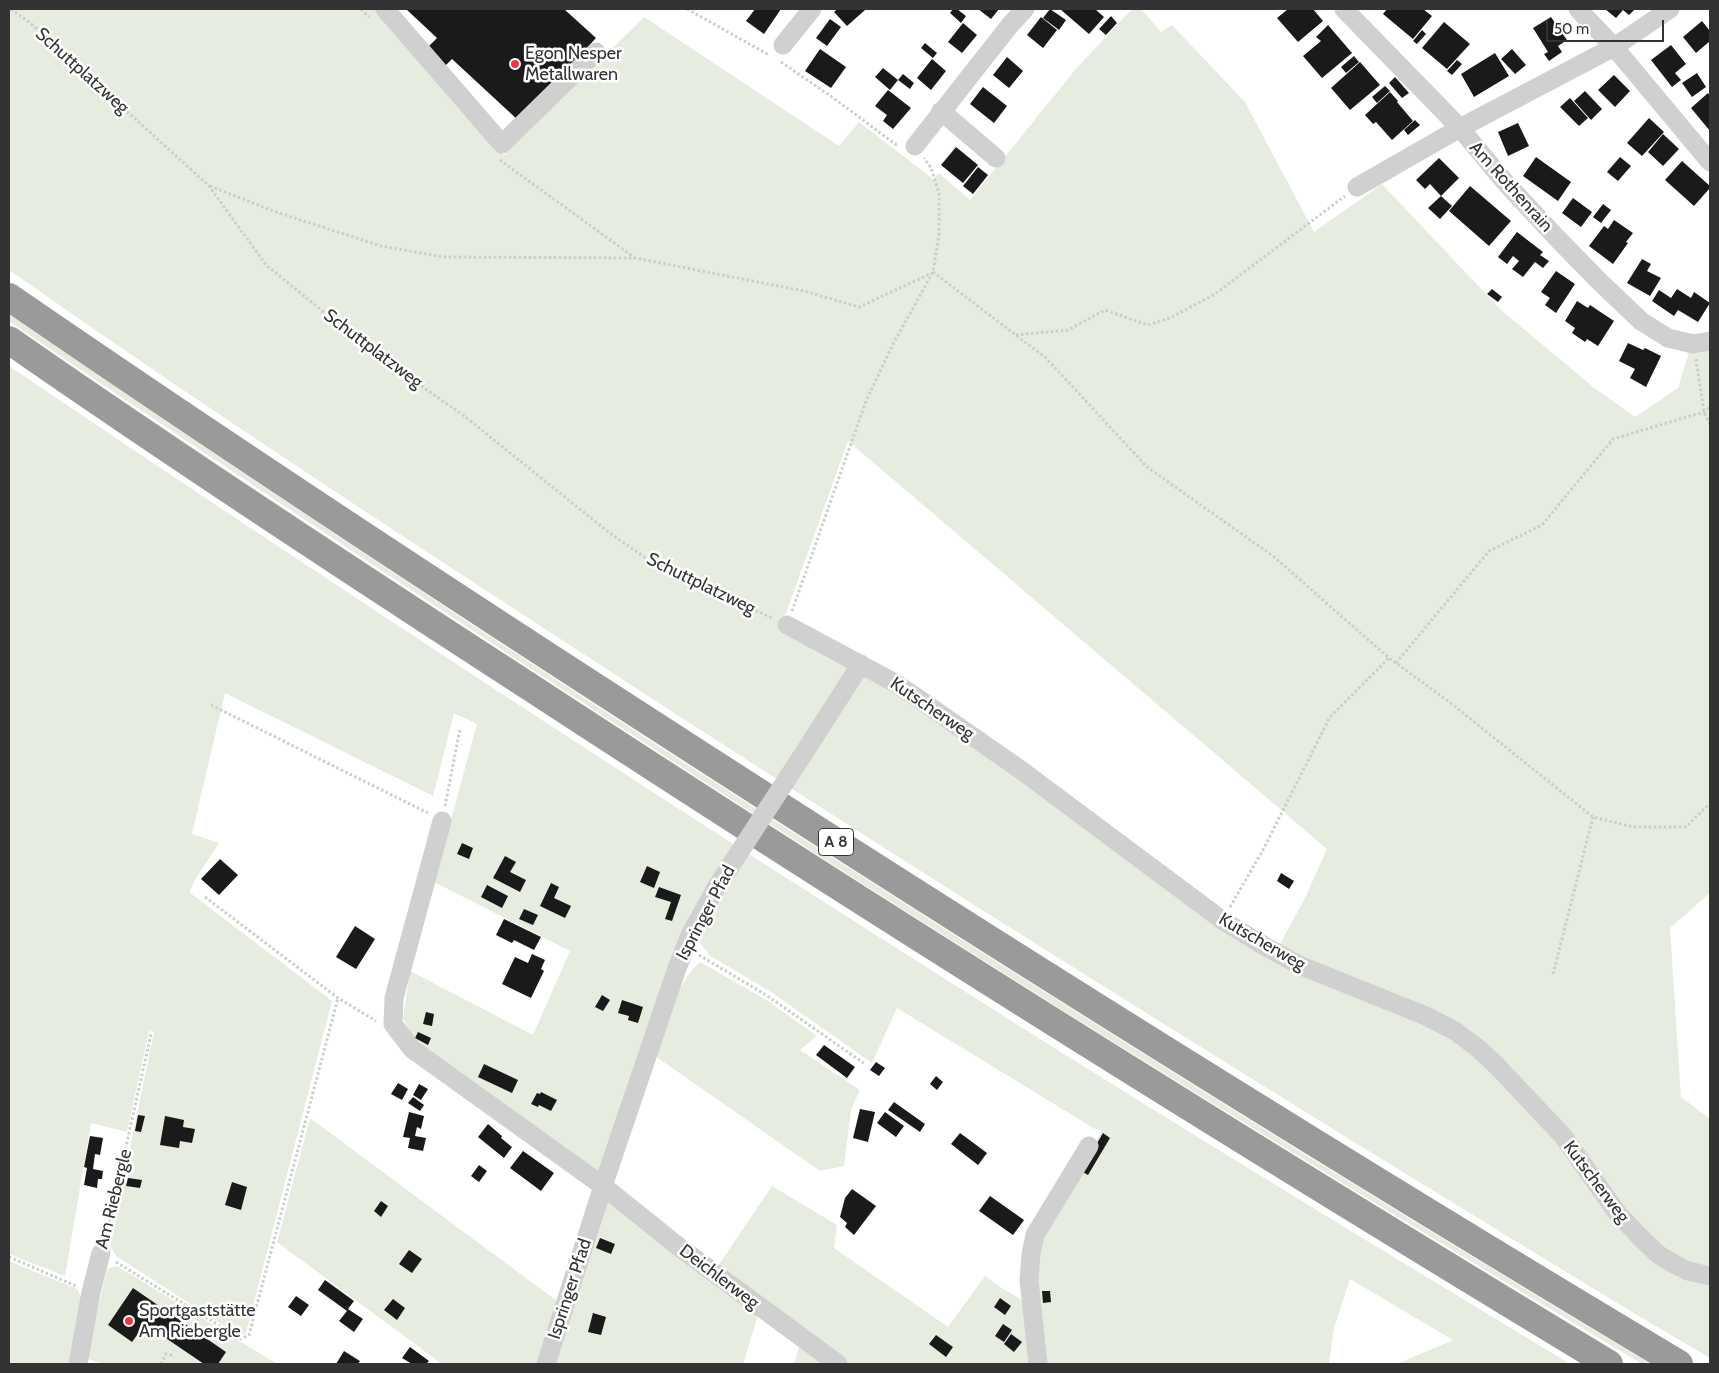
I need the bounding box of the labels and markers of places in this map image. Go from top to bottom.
place label: Egon Nesper Metallwaren [525,43,622,86]
marker: Egon Nesper Metallwaren [509,58,521,70]
place label: Sportgaststätte Am Riebergle [139,1300,255,1342]
marker: Sportgaststätte Am Riebergle [123,1315,135,1327]

